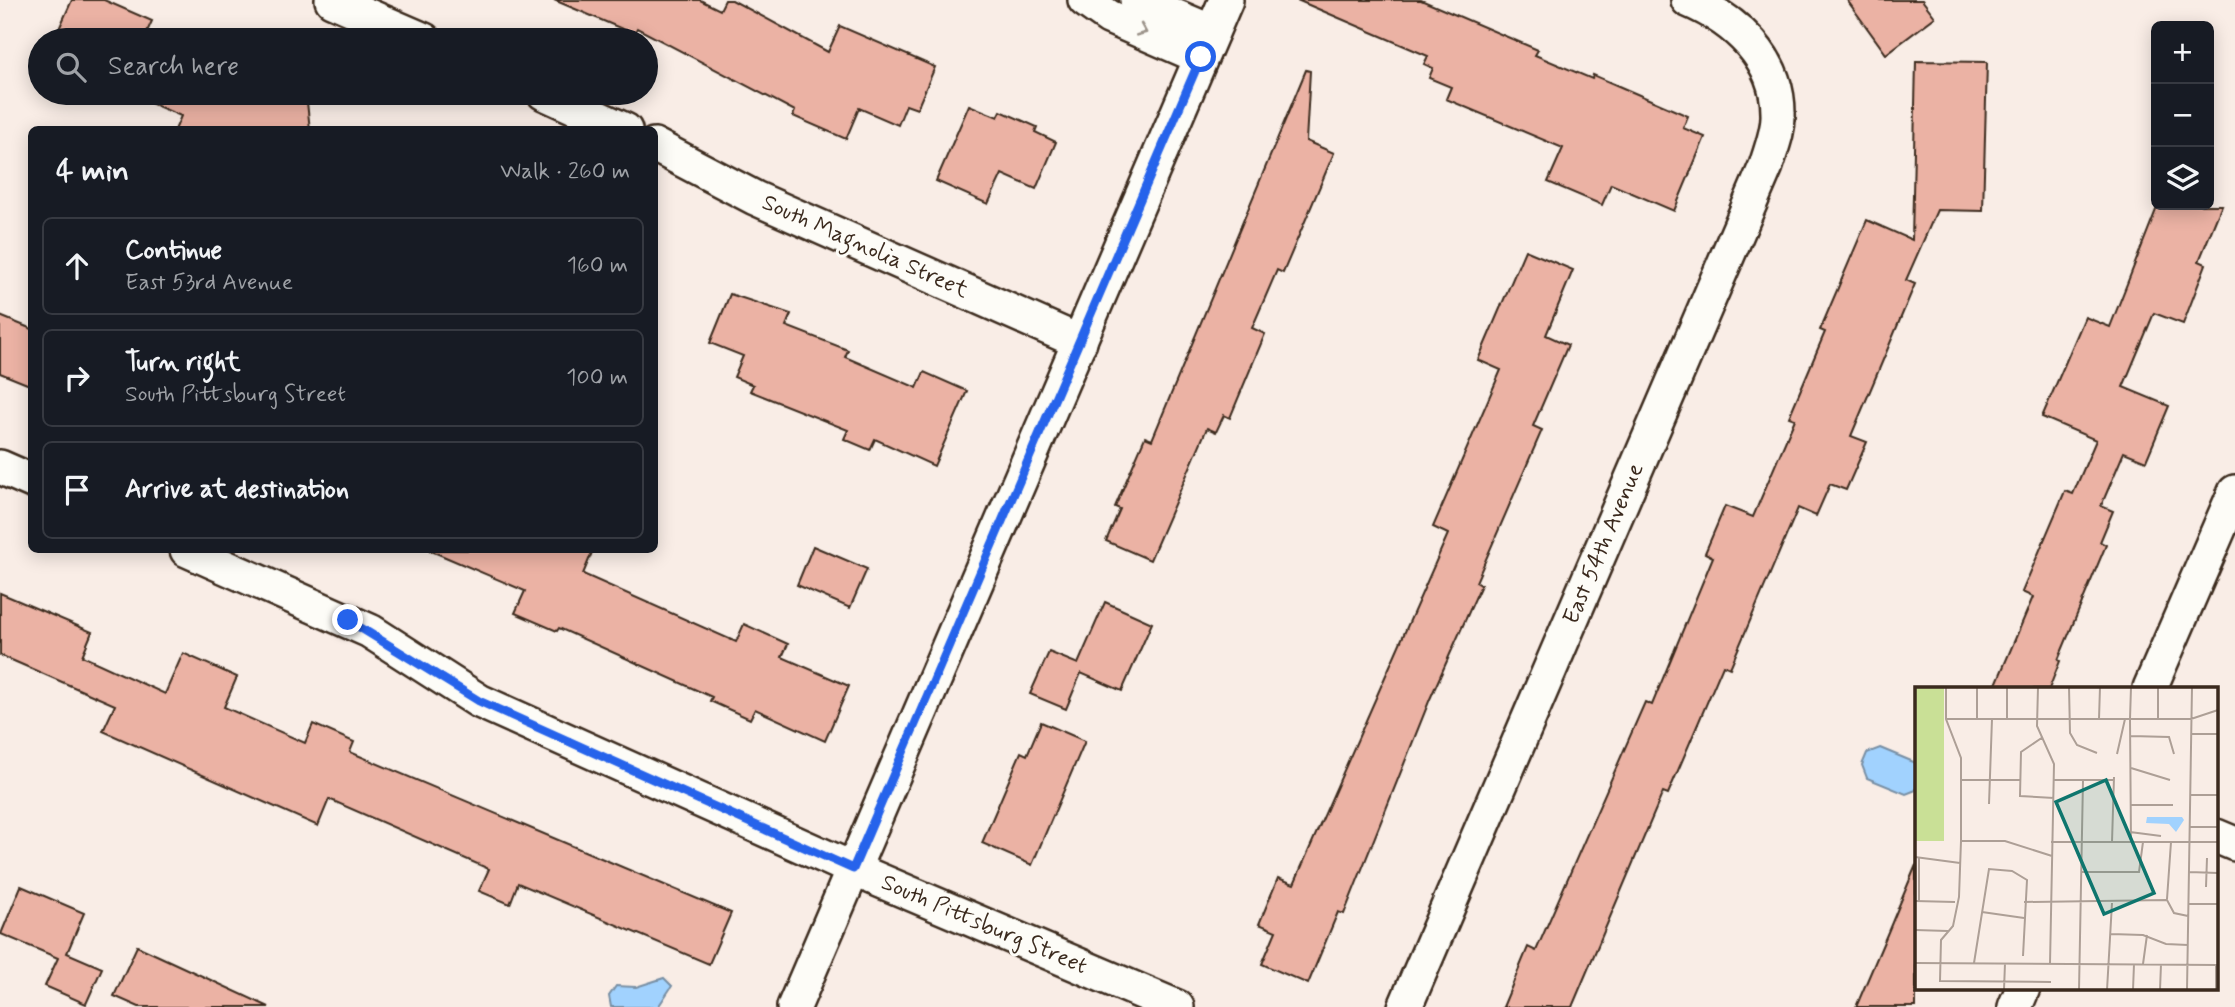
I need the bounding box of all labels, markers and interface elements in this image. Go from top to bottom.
map controls [2151,21,2214,210]
button: + [2151,21,2214,84]
one-way arrow [1135,23,1147,37]
search box [28,28,658,105]
route start [1185,41,1216,72]
icon: search [52,48,90,86]
text: Search here [108,50,239,84]
button: − [2151,84,2214,147]
button: layers [2151,147,2214,210]
text: 4 min [56,152,129,191]
text: Walk · 260 m [500,157,630,187]
street label: South Magnolia Street [756,188,973,308]
text: Continue [125,234,222,268]
icon: ahead [58,247,96,285]
text: 160 m [567,251,628,281]
text: East 53rd Avenue [125,268,293,298]
text: Turn right [125,346,241,380]
icon: right [58,359,96,397]
text: 100 m [566,363,628,393]
text: South Pittsburg Street [125,380,346,410]
street label: East 54th Avenue [1557,459,1651,629]
icon: arrive [58,471,96,509]
text: Arrive at destination [125,473,349,507]
route end [332,604,363,635]
inset map [1915,687,2218,990]
street label: South Pittsburg Street [876,868,1092,982]

